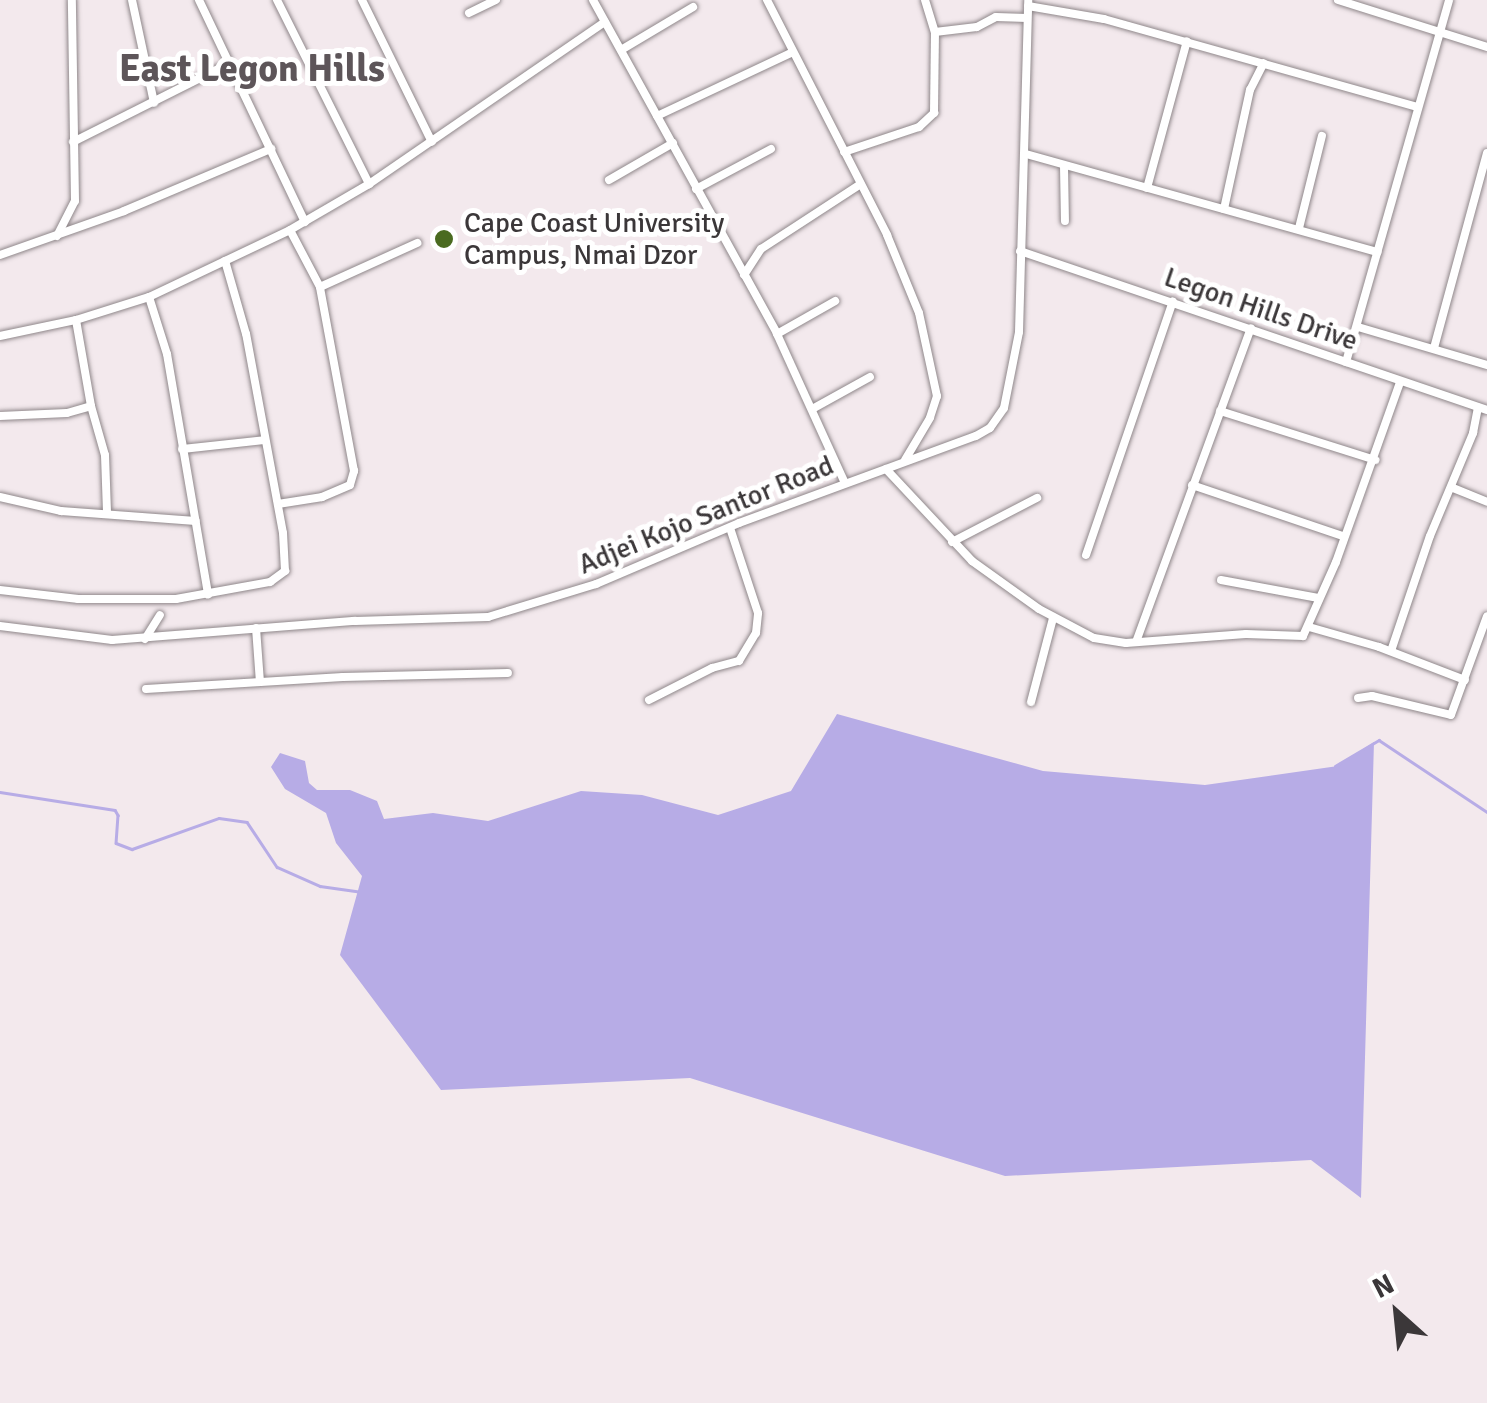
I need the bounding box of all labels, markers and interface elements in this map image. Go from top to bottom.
district label: East Legon Hills [119,46,385,92]
place label: Cape Coast University Campus, Nmai Dzor [464,206,724,272]
marker: Cape Coast University Campus, Nmai Dzor [433,228,455,250]
street label: Legon Hills Drive [1160,260,1362,358]
street label: Adjei Kojo Santor Road [574,448,838,582]
north arrow [1347,1263,1447,1363]
text: N [1367,1267,1400,1306]

